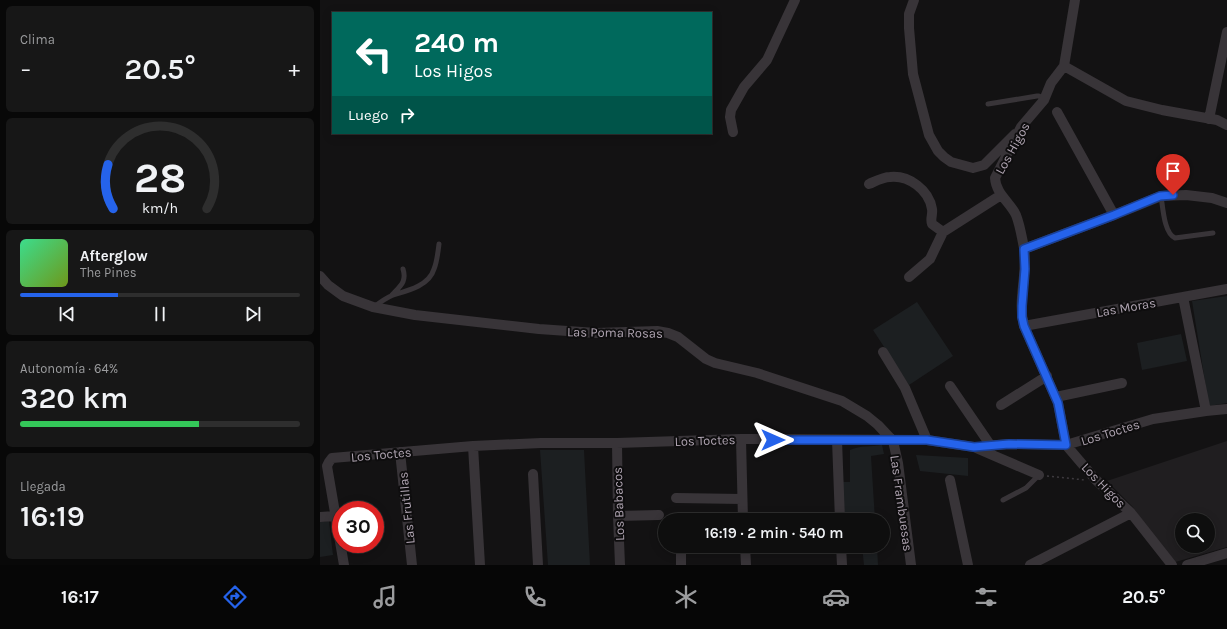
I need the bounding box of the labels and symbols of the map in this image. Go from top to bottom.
street label: Los Higos [992,120,1033,177]
pin [1156,154,1190,195]
street label: Las Moras [1095,295,1157,320]
street label: Las Poma Rosas [567,324,663,341]
street label: Los Toctes [1079,416,1142,449]
position arrow [752,419,794,461]
street label: Los Toctes [674,432,736,449]
street label: Los Toctes [350,444,412,465]
street label: Las Frambuesas [887,454,916,552]
street label: Los Higos [1078,460,1129,511]
street label: Los Babacos [610,467,627,541]
street label: Las Frutillas [395,471,418,545]
speed limit sign: 30 [332,501,384,553]

